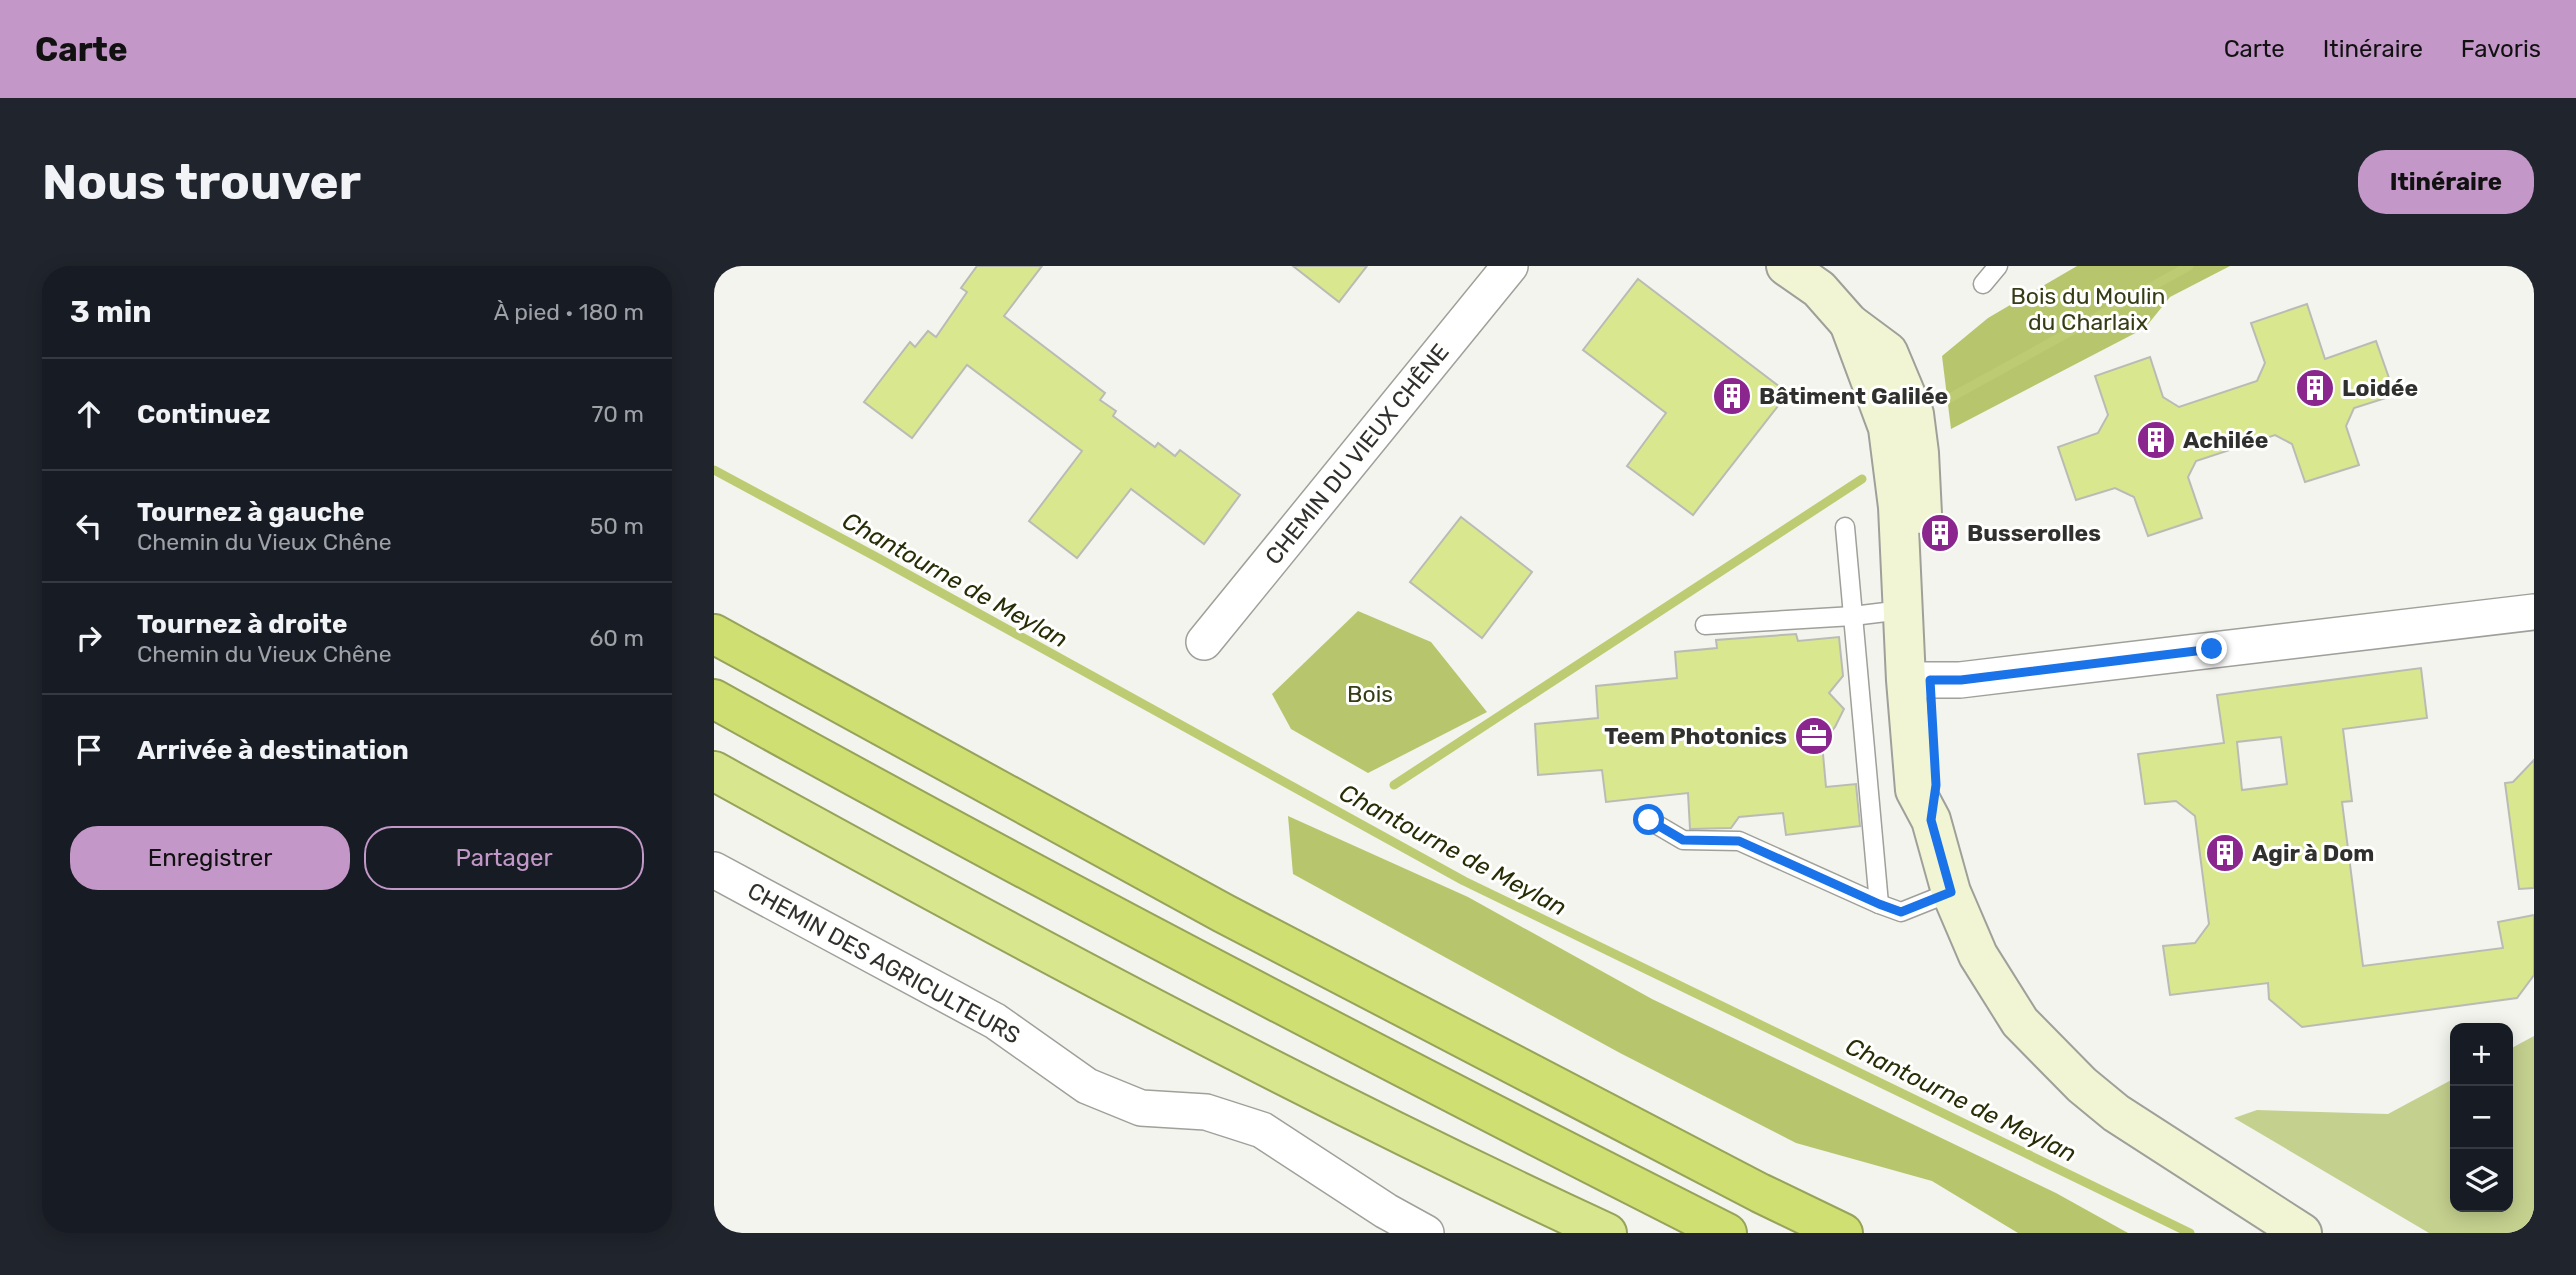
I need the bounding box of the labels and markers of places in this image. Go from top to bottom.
building icon: Loidée [2294,367,2336,409]
place label: Loidée [2342,374,2418,402]
building icon: Bâtiment Galilée [1711,375,1753,417]
place label: Bâtiment Galilée [1759,382,1948,410]
building icon: Achilée [2135,419,2177,461]
place label: Achilée [2183,426,2268,454]
building icon: Busserolles [1919,512,1961,554]
place label: Busserolles [1967,519,2101,547]
office icon: Teem Photonics [1793,715,1835,757]
place label: Teem Photonics [1604,722,1787,750]
building icon: Agir à Dom [2204,832,2246,874]
place label: Agir à Dom [2252,839,2374,867]

